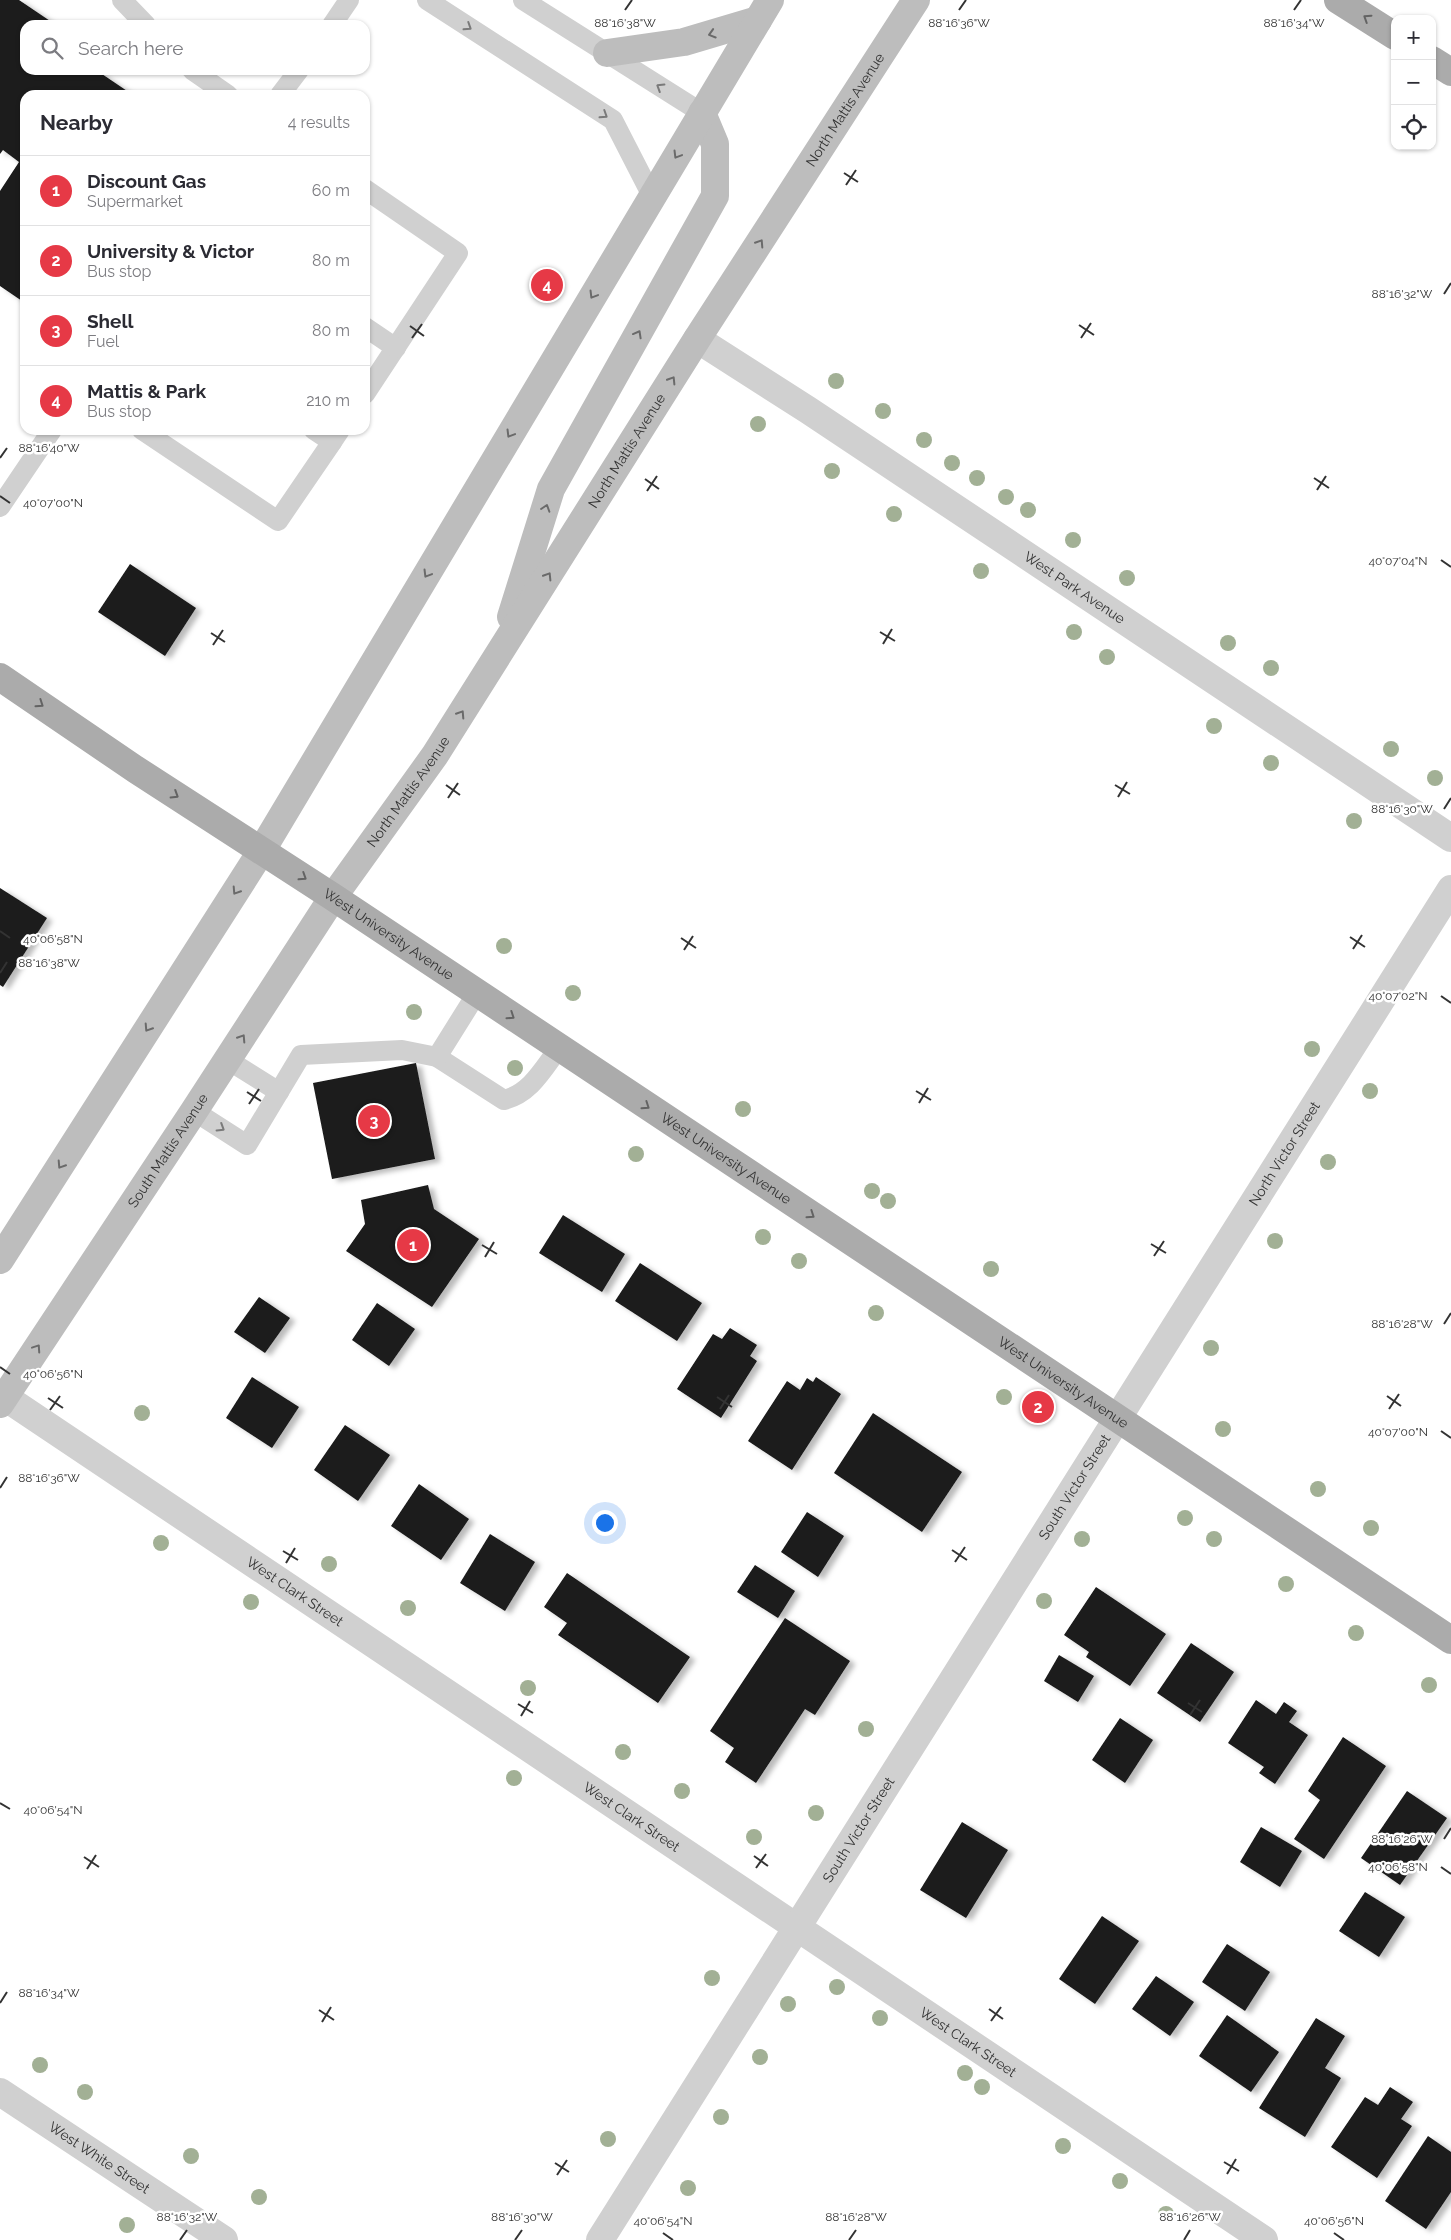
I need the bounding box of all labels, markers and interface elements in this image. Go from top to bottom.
one-way arrow [1363,15,1372,24]
map controls [1391,15,1436,150]
button: + [1391,15,1436,60]
text: 88°16'38"W [594,16,656,30]
text: 88°16'36"W [928,16,990,30]
text: 88°16'34"W [1263,16,1325,30]
search box [20,20,370,75]
one-way arrow [463,20,472,30]
one-way arrow [708,29,716,39]
icon: search [38,34,66,62]
text: Search here [78,37,184,59]
street label: North Mattis Avenue [803,50,888,169]
button: − [1391,60,1436,105]
one-way arrow [657,84,666,94]
button: locate [1391,105,1436,150]
one-way arrow [599,109,608,118]
text: Nearby [40,110,113,135]
text: 4 results [288,113,350,132]
one-way arrow [673,150,683,159]
text: Discount Gas [87,170,206,192]
text: 1 [52,181,60,200]
text: 60 m [312,181,350,200]
text: Supermarket [87,192,183,211]
one-way arrow [753,239,763,248]
text: University & Victor [87,240,254,262]
text: 2 [51,251,61,270]
text: 80 m [312,251,350,270]
text: Bus stop [87,262,151,281]
pin: 4 [531,266,563,304]
text: 88°16'32"W [1372,287,1433,301]
one-way arrow [590,289,600,298]
text: Shell [87,310,134,332]
text: 3 [52,321,60,340]
text: 80 m [312,321,350,340]
one-way arrow [632,330,642,339]
text: Fuel [87,332,119,351]
one-way arrow [666,376,676,385]
text: Mattis & Park [87,380,206,402]
text: 4 [51,391,61,410]
text: 210 m [306,391,350,410]
street label: North Mattis Avenue [585,391,669,511]
text: Bus stop [87,402,151,421]
one-way arrow [507,429,517,438]
text: 88°16'40"W [18,441,80,455]
text: 40°07'00"N [23,496,83,510]
one-way arrow [540,504,550,512]
street label: West Park Avenue [1021,548,1128,627]
text: 40°07'04"N [1368,554,1428,568]
one-way arrow [423,568,433,577]
one-way arrow [542,573,552,582]
one-way arrow [34,698,44,707]
one-way arrow [455,710,464,719]
street label: North Mattis Avenue [364,733,453,850]
one-way arrow [170,788,179,798]
text: 88°16'30"W [1371,802,1433,816]
one-way arrow [297,871,307,880]
street label: West University Avenue [321,885,457,983]
one-way arrow [233,886,242,895]
text: 40°06'58"N [23,932,83,946]
text: 88°16'38"W [18,956,80,970]
text: 40°07'02"N [1369,989,1427,1003]
one-way arrow [506,1009,515,1019]
one-way arrow [145,1023,155,1032]
one-way arrow [236,1034,245,1043]
street label: South Mattis Avenue [124,1091,211,1210]
street label: North Victor Street [1246,1098,1323,1209]
one-way arrow [641,1099,650,1109]
pin: 3 [358,1102,390,1140]
street label: West University Avenue [658,1109,794,1207]
one-way arrow [216,1121,225,1131]
one-way arrow [57,1160,67,1169]
one-way arrow [805,1209,814,1218]
pin: 1 [397,1226,429,1264]
text: 88°16'28"W [1371,1317,1433,1331]
street label: West University Avenue [995,1333,1131,1431]
one-way arrow [30,1345,40,1354]
text: 40°06'56"N [23,1367,83,1381]
pin: 2 [1022,1388,1054,1426]
text: 40°07'00"N [1368,1425,1428,1439]
street label: South Victor Street [1035,1431,1114,1543]
text: 88°16'36"W [18,1471,80,1485]
your location [592,1510,618,1536]
street label: West Clark Street [244,1553,347,1630]
street label: South Victor Street [819,1774,898,1885]
street label: West Clark Street [580,1779,683,1855]
text: 40°06'54"N [23,1803,83,1817]
text: 88°16'26"W [1371,1832,1433,1846]
text: 40°06'58"N [1368,1860,1428,1874]
text: 88°16'34"W [18,1986,80,2000]
street label: West Clark Street [917,2004,1020,2080]
street label: West White Street [46,2119,153,2197]
text: 88°16'32"W [157,2210,218,2224]
text: 88°16'30"W [491,2210,553,2224]
text: 88°16'28"W [825,2210,887,2224]
text: 88°16'26"W [1159,2210,1221,2224]
text: 40°06'54"N [633,2214,693,2228]
text: 40°06'56"N [1304,2214,1364,2228]

